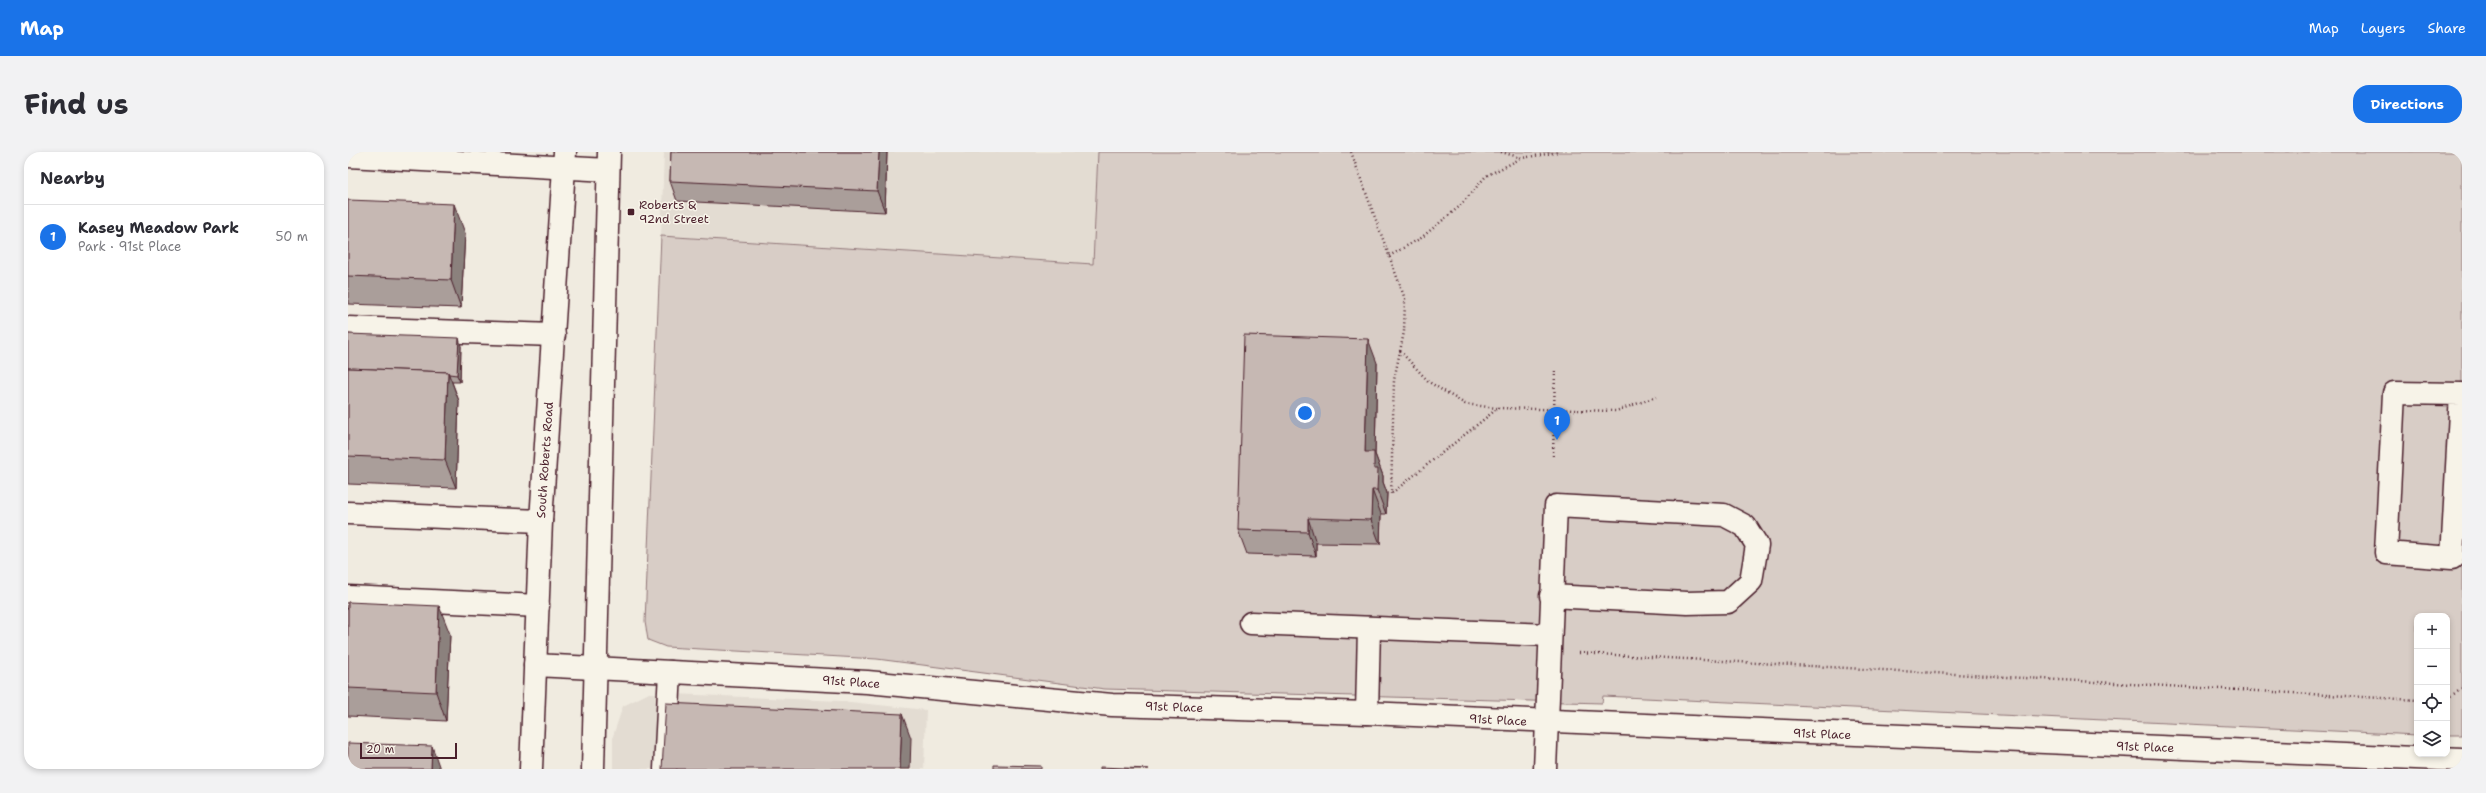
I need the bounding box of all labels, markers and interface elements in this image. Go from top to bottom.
text: Map [20,16,64,41]
text: Map [2309,19,2339,37]
text: Layers [2361,19,2405,37]
text: Share [2427,19,2466,37]
text: Find us [24,85,129,123]
button: Directions [2353,85,2462,123]
text: Nearby [40,167,105,189]
place label: Roberts & 92nd Street [639,197,709,227]
marker: Roberts & 92nd Street [626,207,636,217]
text: Kasey Meadow Park [78,218,239,238]
text: 1 [50,228,56,245]
text: 50 m [275,228,308,245]
text: Park · 91st Place [78,238,181,255]
street label: South Roberts Road [533,401,557,519]
your location [1295,403,1315,423]
pin: 1 [1544,407,1570,440]
map controls [2414,613,2450,757]
button: + [2414,613,2450,649]
button: − [2414,649,2450,685]
street label: 91st Place [821,672,881,692]
button: locate [2414,685,2450,721]
street label: 91st Place [1145,698,1204,716]
street label: 91st Place [1469,710,1528,730]
button: layers [2414,721,2450,757]
street label: 91st Place [1793,725,1852,743]
street label: 91st Place [2116,738,2175,756]
scale bar [360,741,457,760]
text: 20 m [366,742,394,757]

